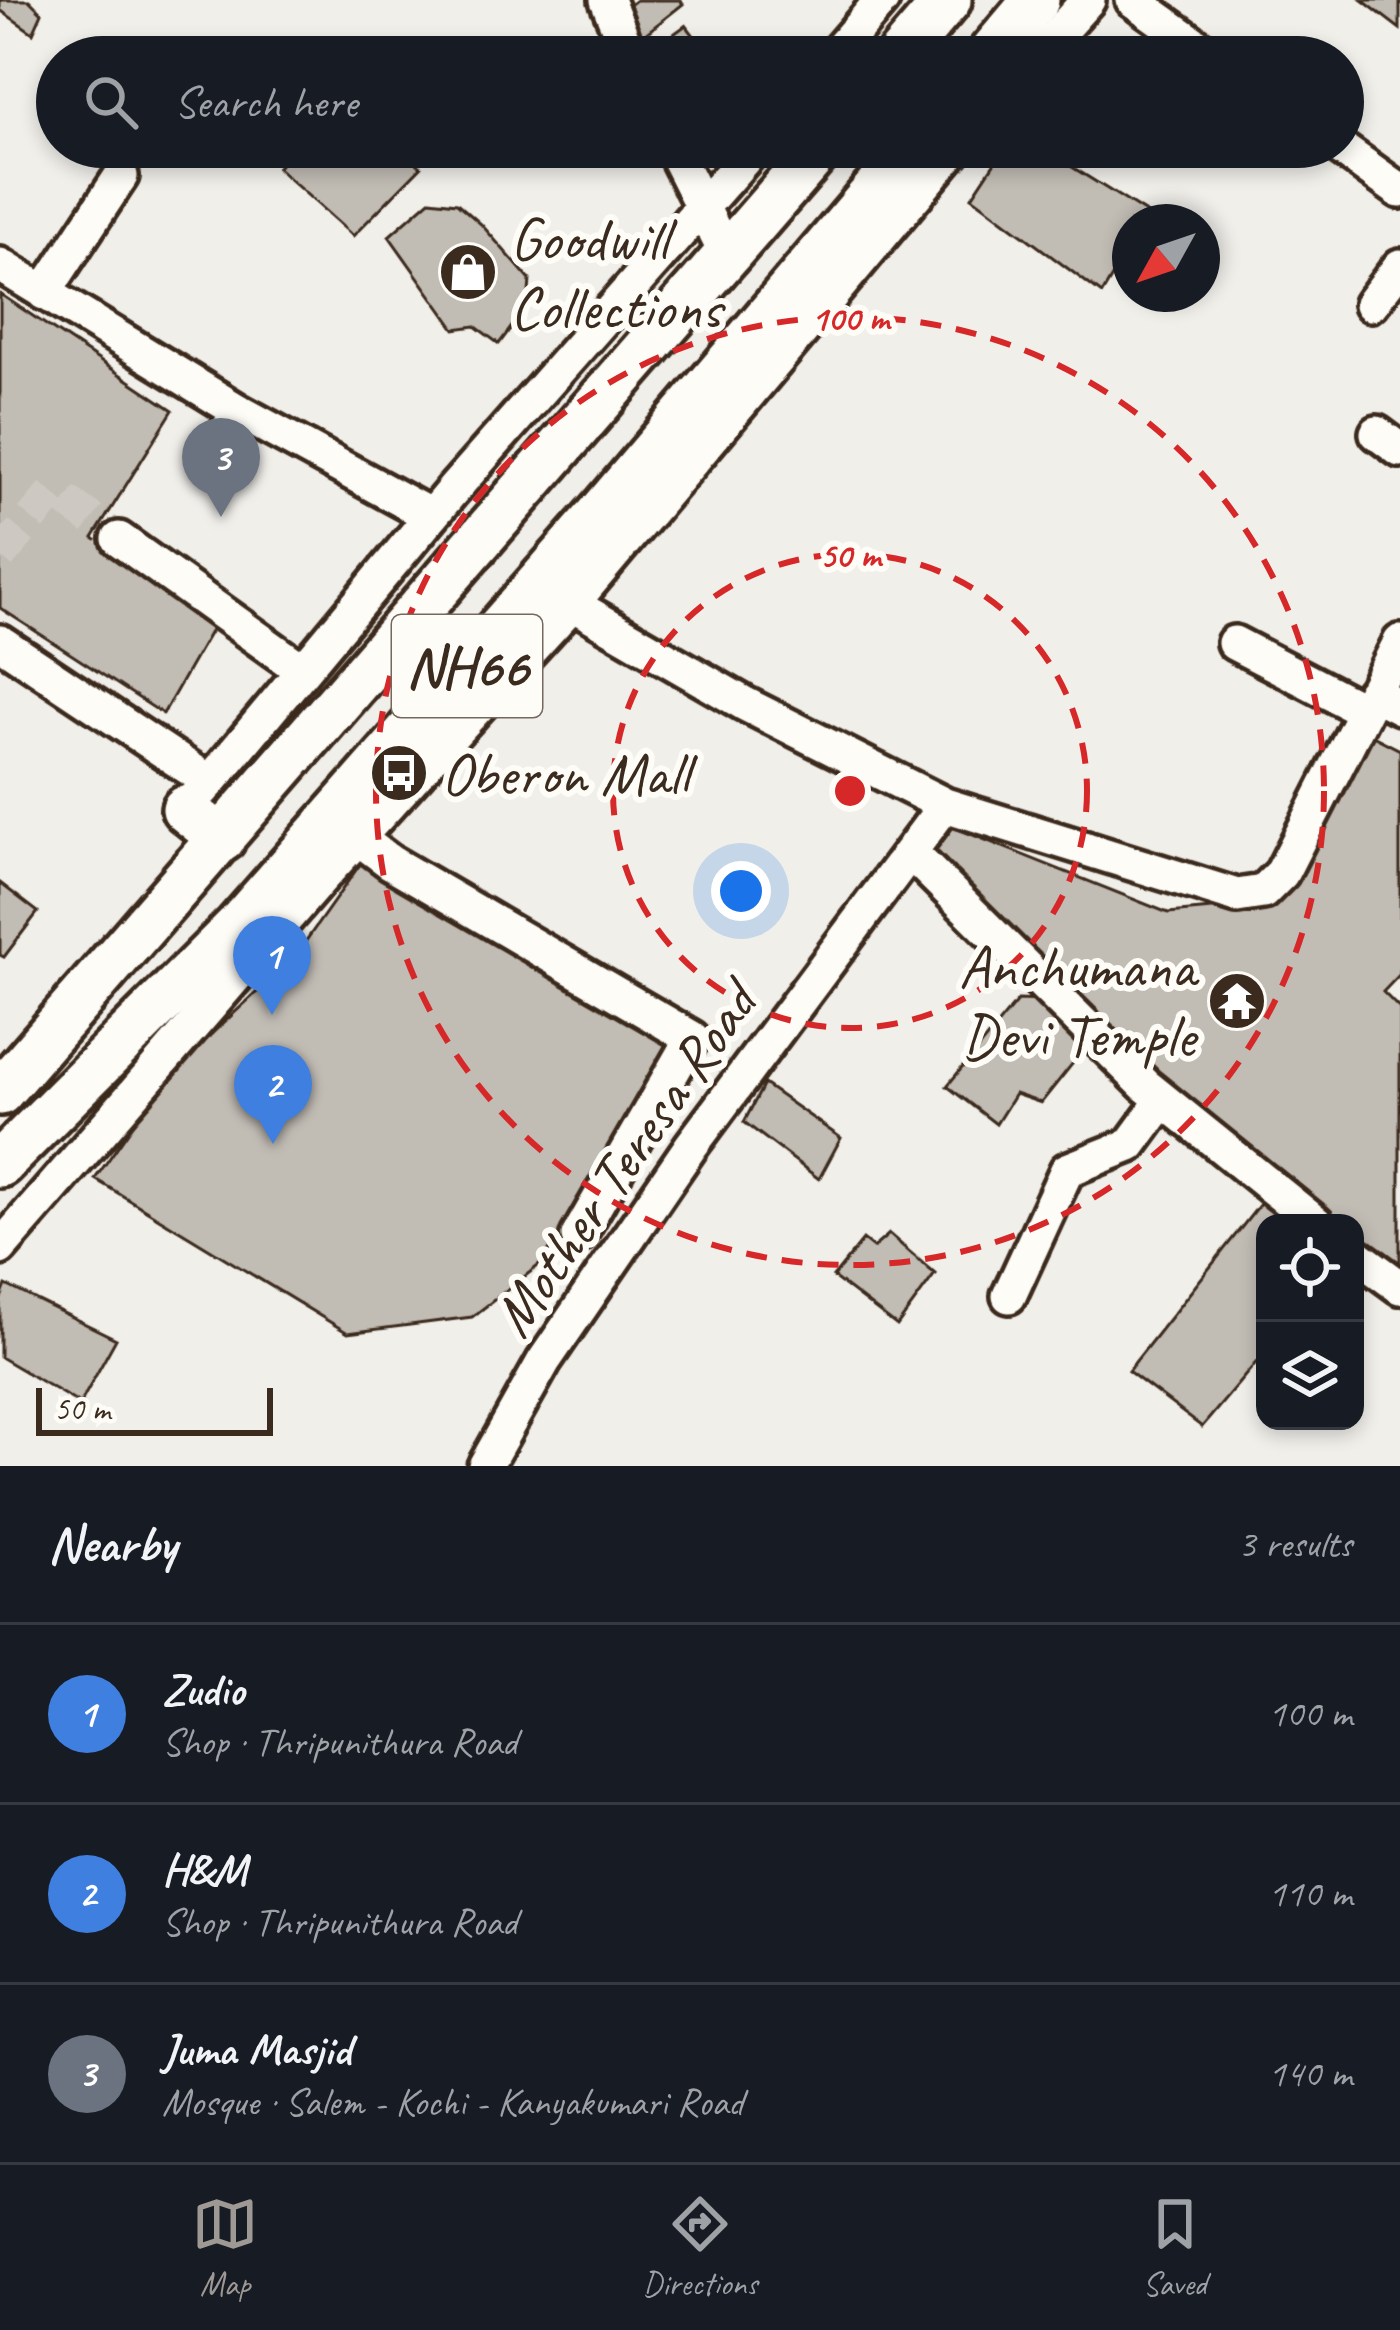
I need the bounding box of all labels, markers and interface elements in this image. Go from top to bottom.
search box [36,36,1364,168]
icon: search [78,69,144,135]
text: Search here [174,74,357,131]
place label: Goodwill Collections [510,201,726,346]
north arrow [1112,204,1220,312]
shop icon: Goodwill Collections [437,241,499,303]
text: 100 m [811,295,892,341]
pin: 3 [182,418,260,517]
text: 50 m [819,532,884,578]
road number: NH66 [392,615,542,717]
place label: Oberon Mall [441,736,699,812]
bus stop icon: Oberon Mall [368,742,430,804]
centre of rings [829,770,871,812]
your location [711,861,771,921]
pin: 1 [233,916,311,1015]
place label: Anchumana Devi Temple [959,929,1200,1074]
street label: Mother Teresa Road [474,962,778,1351]
temple icon: Anchumana Devi Temple [1206,970,1268,1032]
pin: 2 [234,1045,312,1144]
map controls [1256,1214,1364,1430]
button: locate [1256,1214,1364,1322]
button: layers [1256,1322,1364,1430]
scale bar [36,1382,273,1435]
text: 50 m [54,1388,110,1430]
text: Nearby [48,1512,176,1576]
text: 3 results [1238,1520,1352,1569]
text: Zudio [162,1661,244,1718]
text: 1 [78,1689,96,1738]
text: 100 m [1268,1689,1352,1738]
text: Shop · Thripunithura Road [162,1718,517,1767]
text: H&M [162,1841,246,1898]
text: 2 [78,1869,96,1918]
text: 110 m [1268,1869,1352,1918]
text: Shop · Thripunithura Road [162,1898,517,1947]
text: Juma Masjid [162,2021,351,2078]
text: 3 [78,2049,96,2098]
text: 140 m [1268,2049,1352,2098]
text: Mosque · Salem - Kochi - Kanyakumari Road [162,2078,744,2127]
tab: Map [192,2191,258,2305]
tab: Directions [643,2191,757,2305]
tab: Saved [1142,2191,1208,2305]

